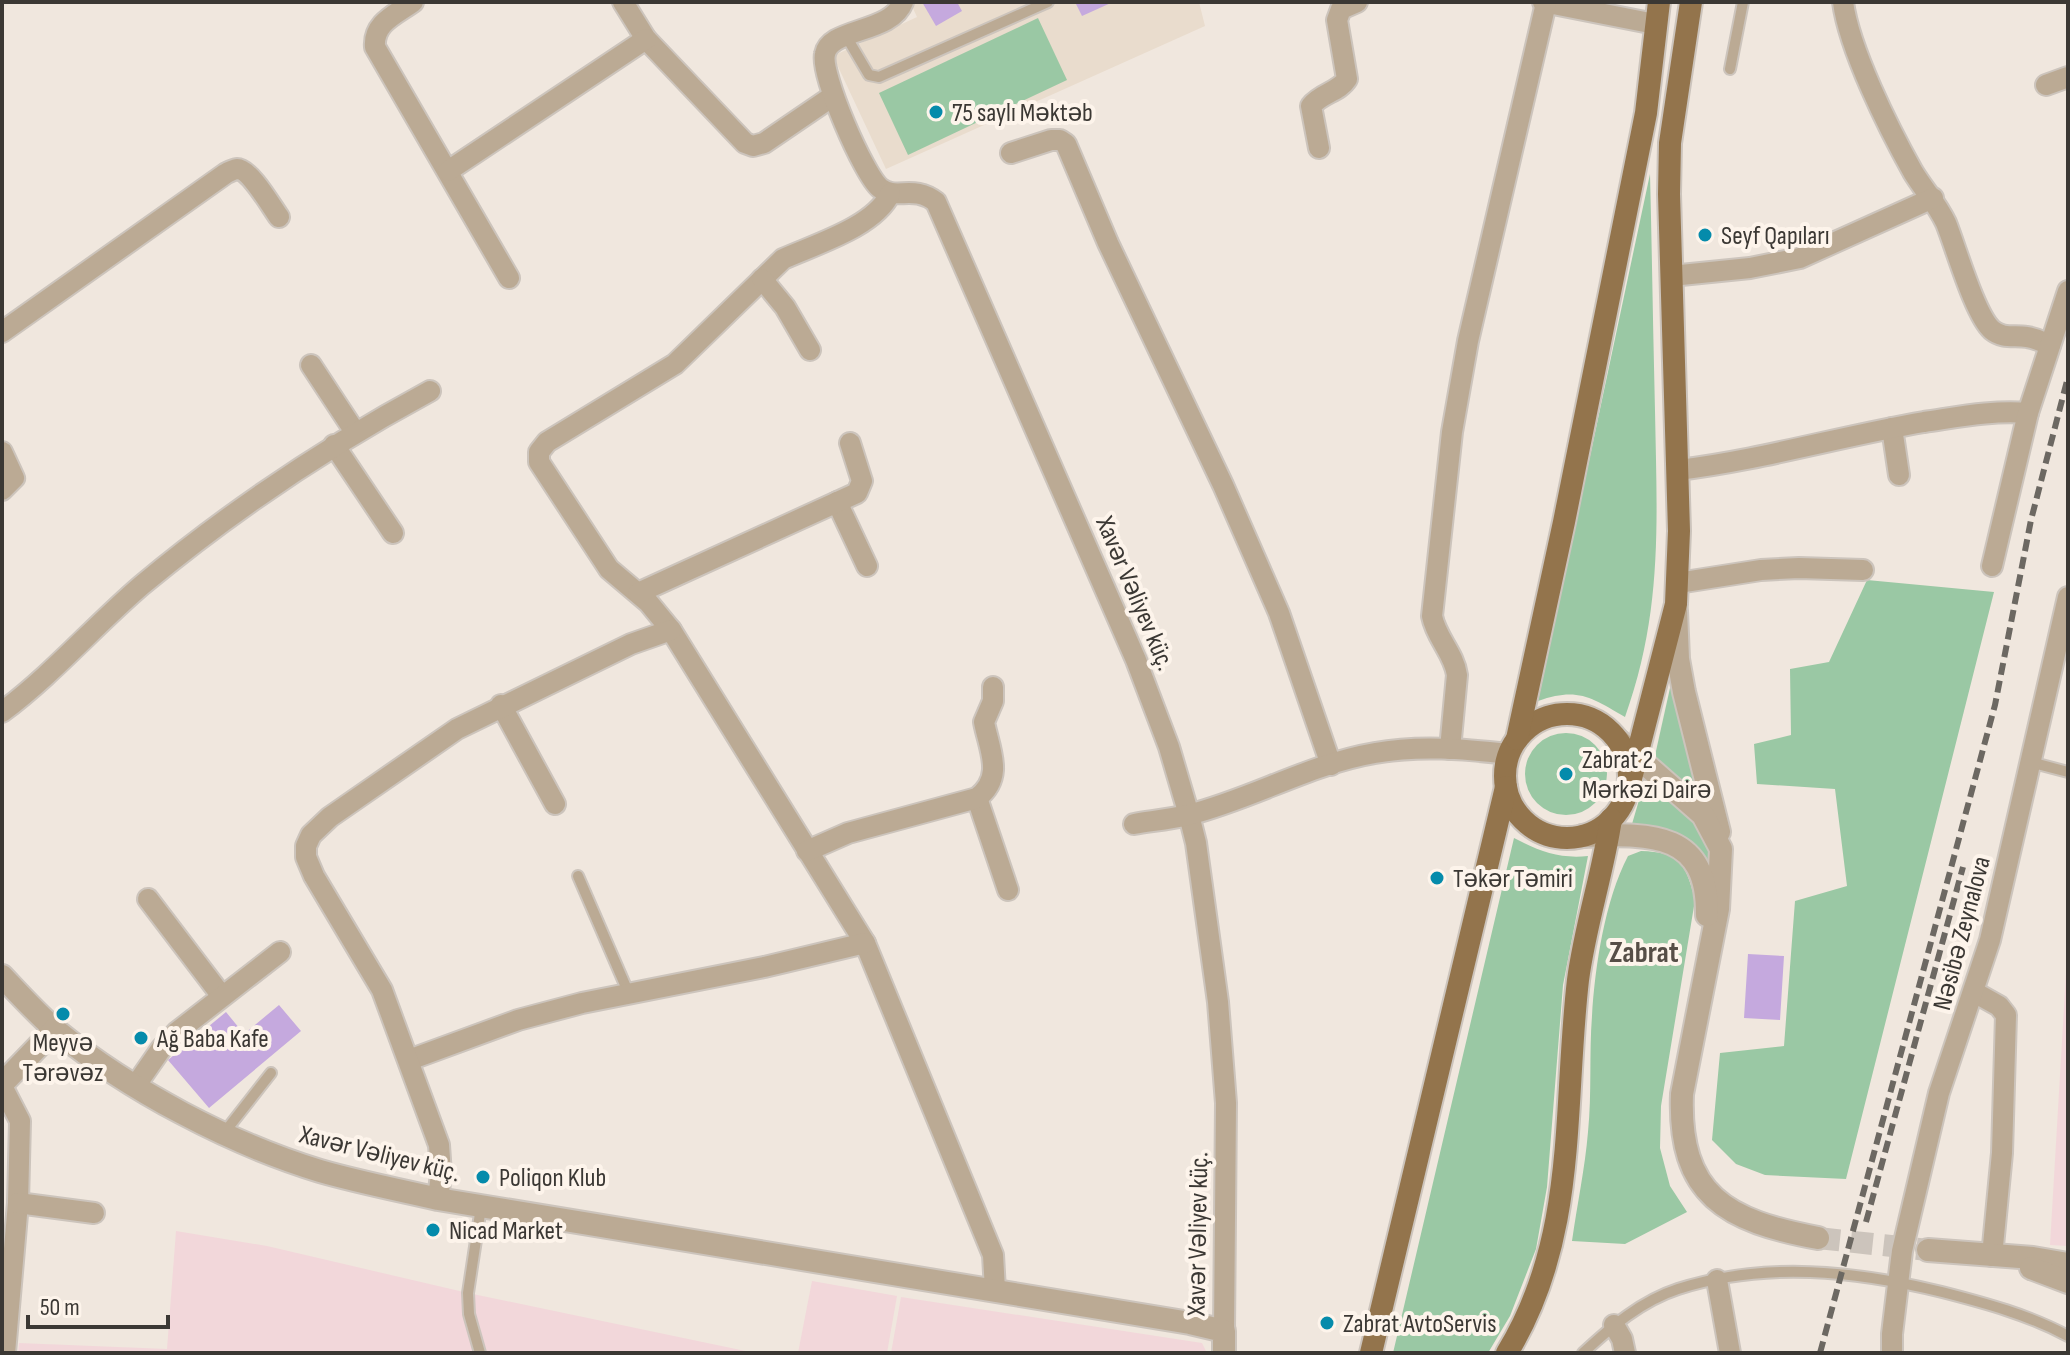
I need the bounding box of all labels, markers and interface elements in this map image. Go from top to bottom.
place label: 75 saylı Məktəb [952,98,1093,129]
marker: 75 saylı Məktəb [927,103,945,121]
place label: Seyf Qapıları [1721,221,1830,252]
marker: Seyf Qapıları [1696,226,1714,244]
street label: Xavər Vəliyev küç. [1088,511,1181,675]
place label: Zabrat 2 Mərkəzi Dairə [1582,745,1711,806]
marker: Zabrat 2 Mərkəzi Dairə [1557,765,1575,783]
street label: Nəsibə Zeynalova [1927,853,1998,1014]
place label: Təkər Təmiri [1453,864,1573,895]
marker: Təkər Təmiri [1428,869,1446,887]
district label: Zabrat [1609,935,1679,971]
marker: Meyvə Tərəvəz [54,1005,72,1023]
place label: Ağ Baba Kafe [156,1024,269,1055]
place label: Meyvə Tərəvəz [23,1028,103,1089]
marker: Ağ Baba Kafe [132,1029,150,1047]
street label: Xavər Vəliyev küç. [295,1119,463,1189]
street label: Xavər Vəliyev küç. [1182,1152,1215,1317]
place label: Poliqon Klub [499,1163,606,1194]
marker: Poliqon Klub [474,1168,492,1186]
place label: Nicad Market [449,1216,563,1247]
marker: Nicad Market [424,1221,442,1239]
scale bar [28,1279,168,1329]
text: 50 m [40,1293,80,1322]
place label: Zabrat AvtoServis [1343,1309,1496,1340]
marker: Zabrat AvtoServis [1318,1314,1336,1332]

